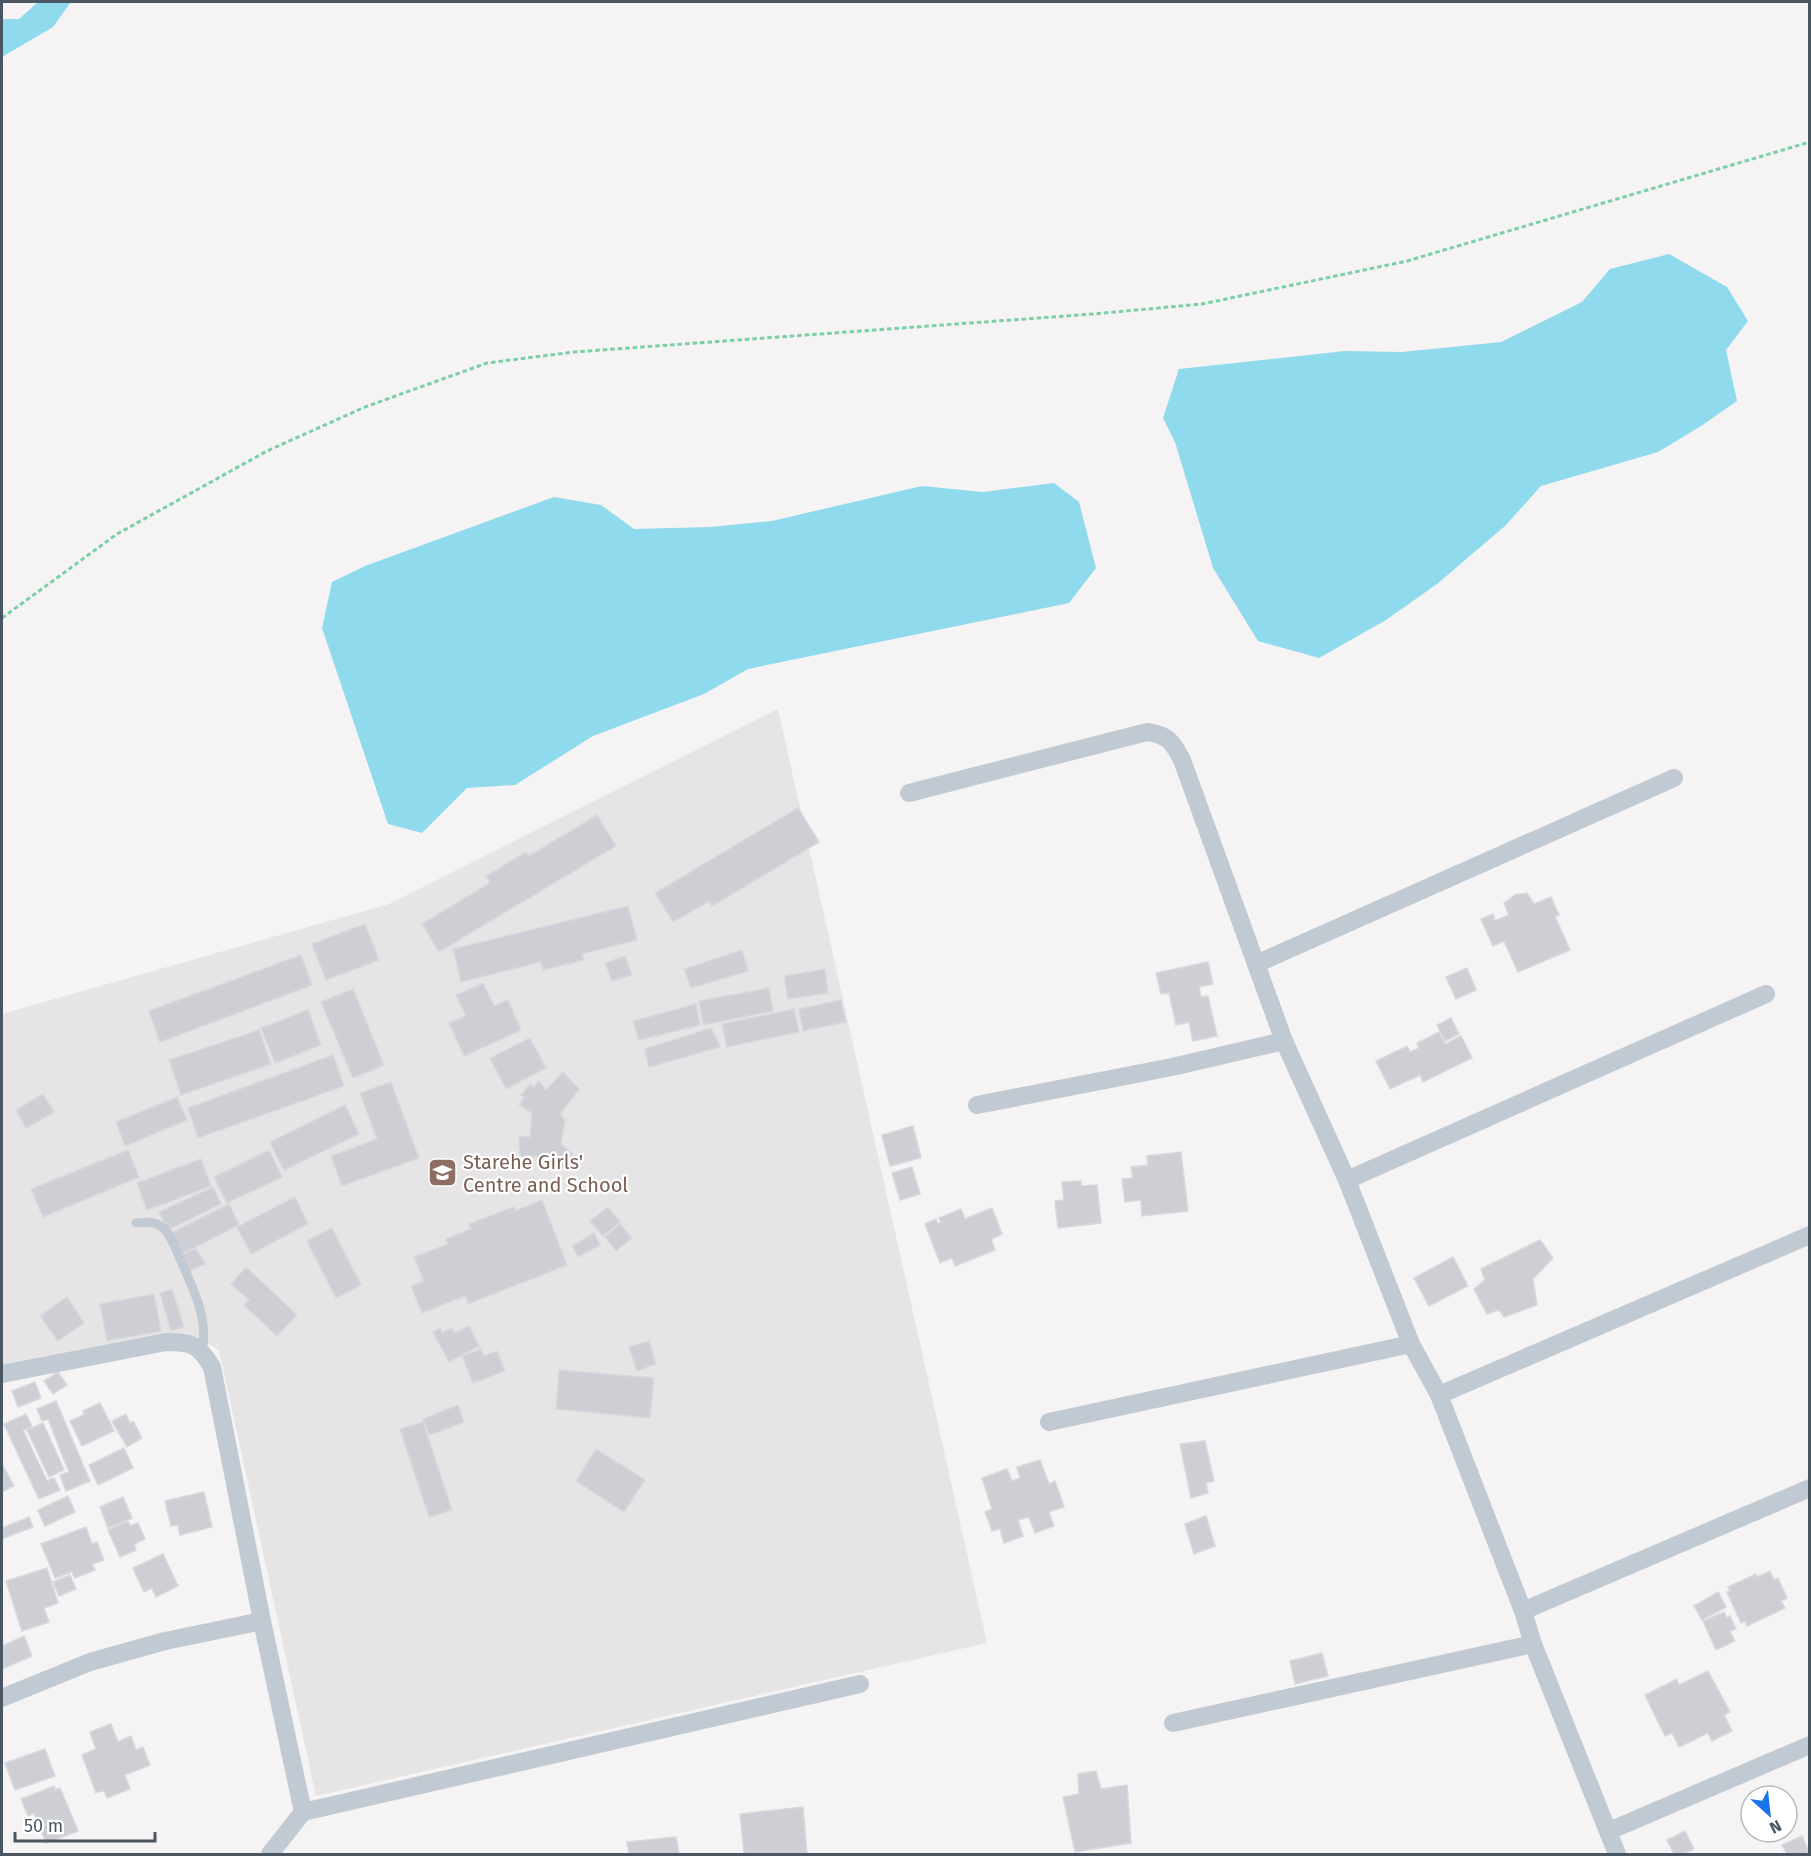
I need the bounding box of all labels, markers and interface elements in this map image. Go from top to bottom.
place label: Starehe Girls' Centre and School [463,1150,628,1197]
school or university icon: Starehe Girls' Centre and School [426,1157,458,1189]
north arrow [1739,1784,1799,1844]
scale bar [15,1805,154,1843]
text: 50 m [24,1815,63,1837]
text: N [1767,1816,1785,1838]

